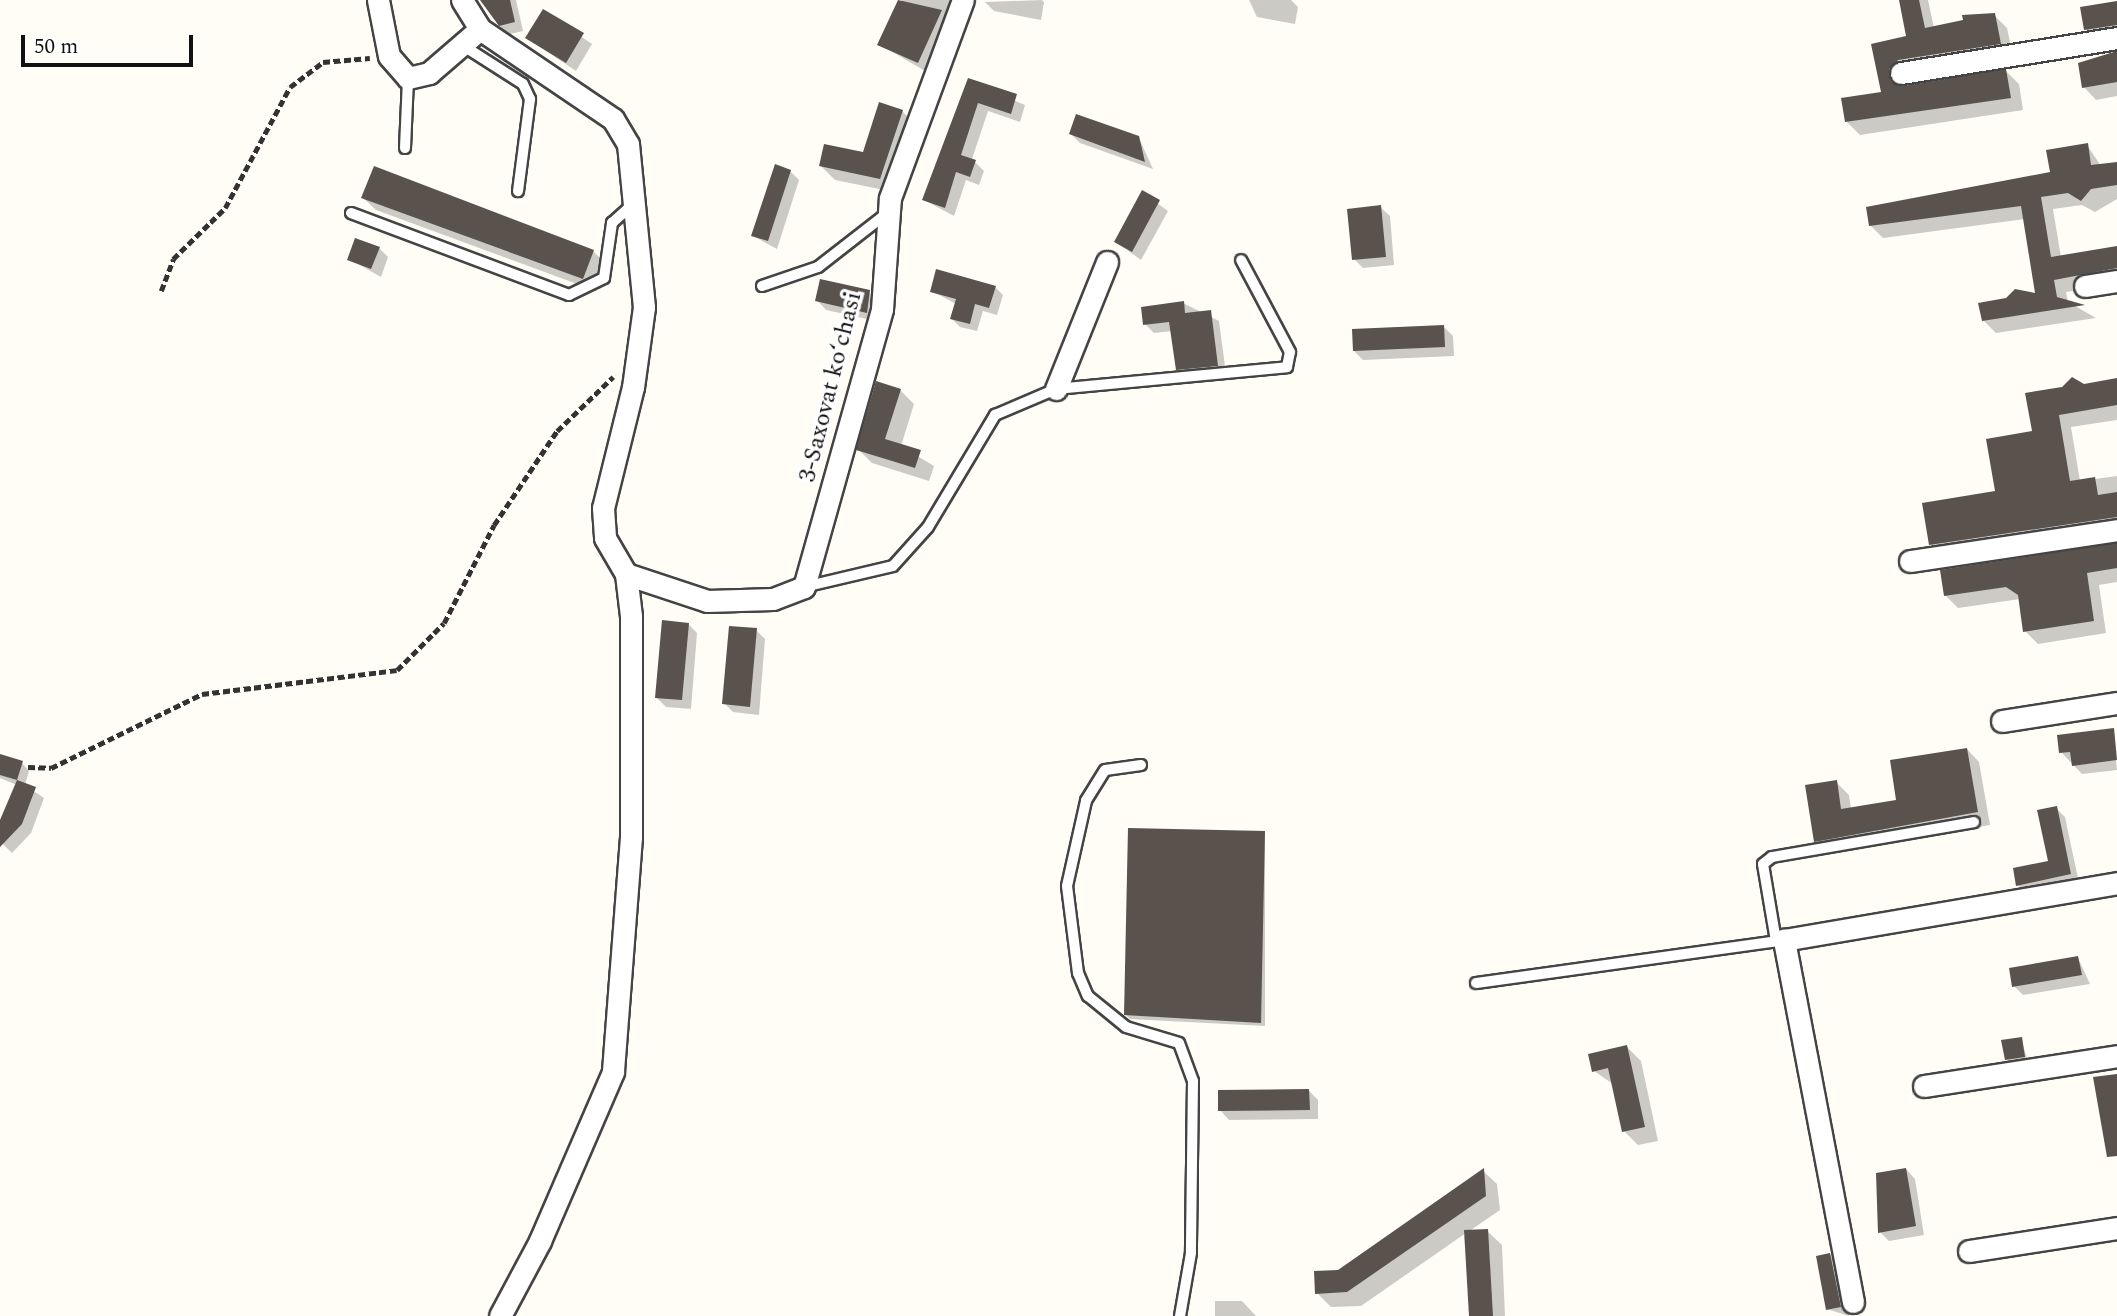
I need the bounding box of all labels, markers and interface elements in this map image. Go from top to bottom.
scale bar [24,21,196,65]
text: 50 m [34,31,78,63]
street label: 3-Saxovat koʻchasi [793,289,869,485]

